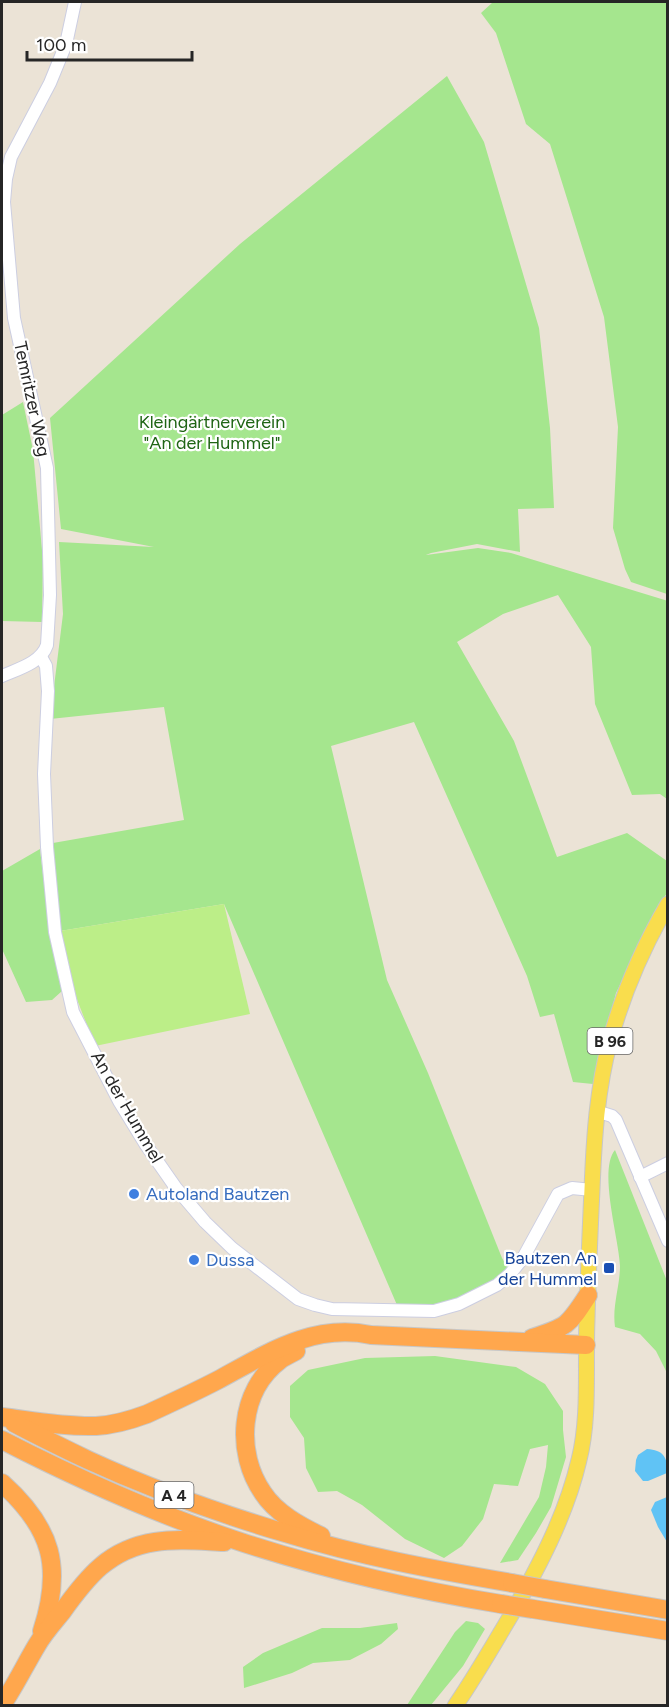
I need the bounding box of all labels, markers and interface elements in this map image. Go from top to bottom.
scale bar [27,24,192,62]
text: 100 m [36,34,86,56]
street label: Temritzer Weg [9,339,55,459]
park label: Kleingärtnerverein "An der Hummel" [139,411,285,454]
road number: B 96 [588,1028,632,1054]
street label: An der Hummel [86,1047,168,1167]
place label: Autoland Bautzen [146,1183,289,1205]
marker: Autoland Bautzen [127,1187,141,1201]
place label: Bautzen An der Hummel [498,1247,597,1290]
place label: Dussa [206,1249,254,1271]
marker: Dussa [187,1253,201,1267]
marker: Bautzen An der Hummel [602,1261,616,1275]
road number: A 4 [154,1482,194,1508]

